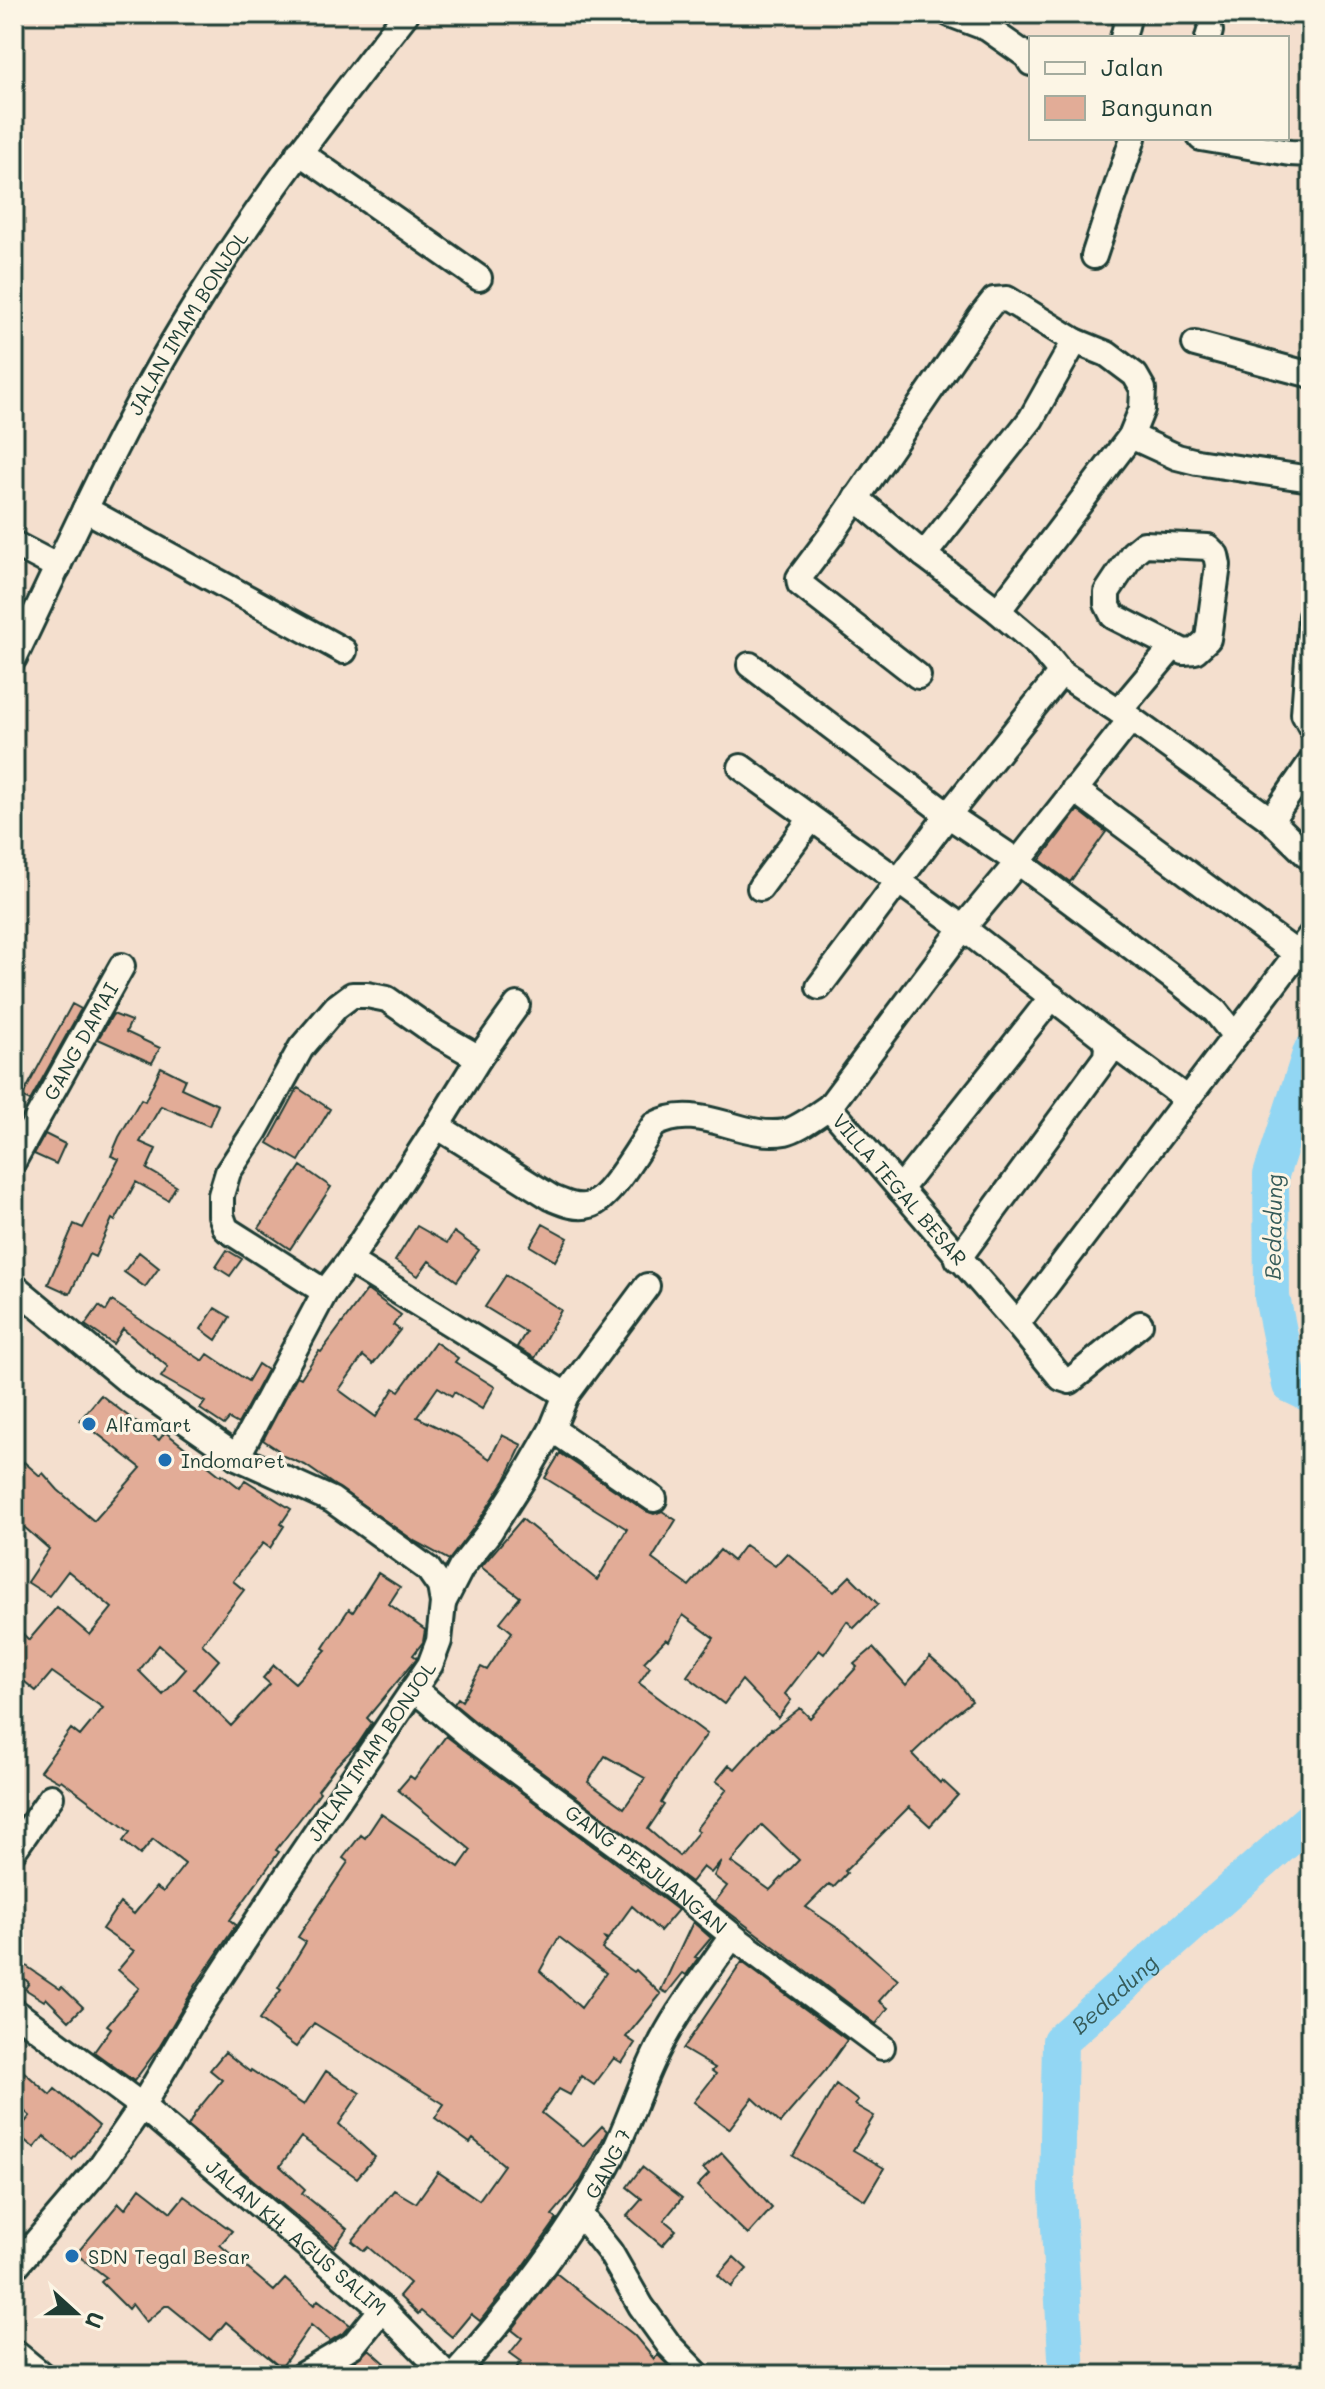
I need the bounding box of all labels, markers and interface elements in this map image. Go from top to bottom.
legend [1029,36,1289,140]
text: Jalan [1101,51,1163,82]
text: Bangunan [1101,91,1213,122]
street label: JALAN IMAM BONJOL [122,225,254,419]
street label: GANG DAMAI [37,977,123,1105]
street label: VILLA TEGAL BESAR [827,1108,973,1271]
water label: Bedadung [1258,1174,1288,1280]
place label: Alfamart [105,1411,191,1437]
marker: Alfamart [80,1415,98,1433]
place label: Indomaret [181,1447,285,1473]
marker: Indomaret [156,1451,174,1469]
street label: JALAN IMAM BONJOL [301,1656,441,1846]
street label: GANG PERJUANGAN [560,1798,733,1939]
water label: Bedadung [1064,1947,1163,2039]
street label: GANG 7 [578,2124,636,2203]
street label: JALAN KH. AGUS SALIM [201,2153,393,2321]
place label: SDN Tegal Besar [88,2243,250,2269]
marker: SDN Tegal Besar [63,2247,81,2265]
north arrow [36,2273,116,2353]
text: U [79,2308,111,2333]

